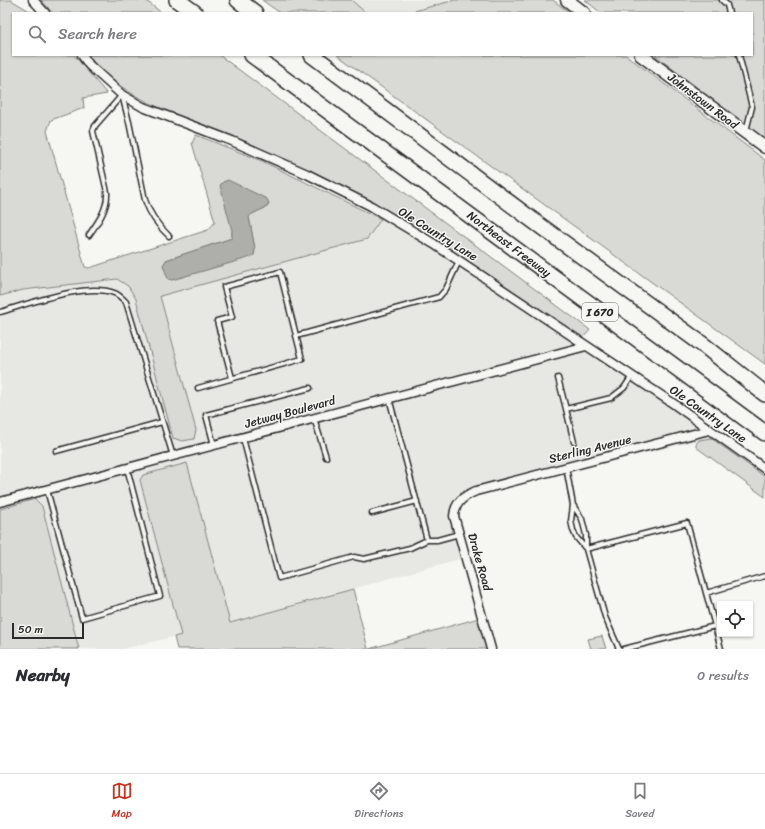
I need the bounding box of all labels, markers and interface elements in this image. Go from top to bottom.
search box [12,12,753,56]
text: Search here [58,21,137,47]
icon: search [26,23,48,45]
street label: Johnstown Road [662,66,745,136]
street label: Ole Country Lane [394,201,482,267]
street label: Northeast Freeway [462,205,557,284]
road number: I 670 [582,303,618,321]
street label: Ole Country Lane [665,379,751,449]
street label: Jetway Boulevard [241,389,339,435]
street label: Sterling Avenue [546,428,634,470]
street label: Drake Road [461,530,499,594]
map controls [717,601,753,637]
button: locate [717,601,753,637]
text: 50 m [18,620,43,639]
scale bar [12,621,84,640]
text: Nearby [16,660,70,690]
text: 0 results [697,664,749,687]
tab: Map [111,780,133,823]
tab: Directions [354,780,404,823]
tab: Saved [625,780,654,823]

